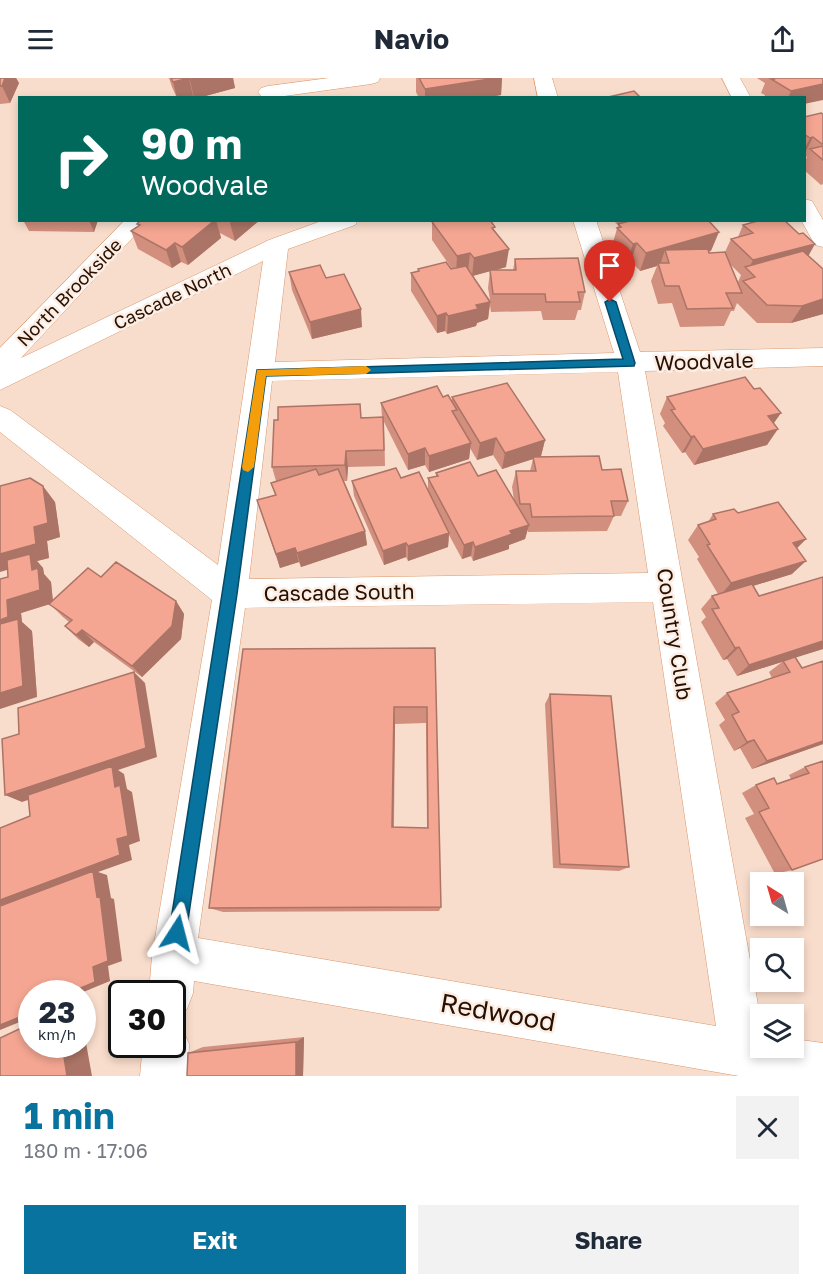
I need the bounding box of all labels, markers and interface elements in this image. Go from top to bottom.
icon: menu [24,23,57,56]
text: Navio [374,23,449,55]
icon: share [766,23,799,56]
text: 90 m [141,118,242,168]
icon: right [42,120,120,198]
text: Woodvale [141,169,268,201]
street label: North Brookside [12,234,126,350]
pin [584,240,635,302]
icon: arrive [593,249,626,282]
street label: Cascade North [110,258,234,334]
street label: Woodvale [654,346,754,376]
street label: Country Club [652,566,698,702]
street label: Cascade South [263,578,415,606]
north arrow [750,872,804,926]
map controls [750,872,804,1058]
position arrow [145,901,209,965]
button: search [750,938,804,992]
speed limit sign: 30 [108,980,186,1058]
street label: Redwood [438,987,558,1037]
text: 23 [39,994,75,1030]
button: layers [750,1004,804,1058]
text: km/h [38,1025,76,1043]
text: 1 min [24,1094,115,1137]
button: close [736,1096,799,1159]
text: 180 m · 17:06 [24,1138,148,1162]
button: Exit [24,1205,406,1274]
button: Share [418,1205,799,1274]

